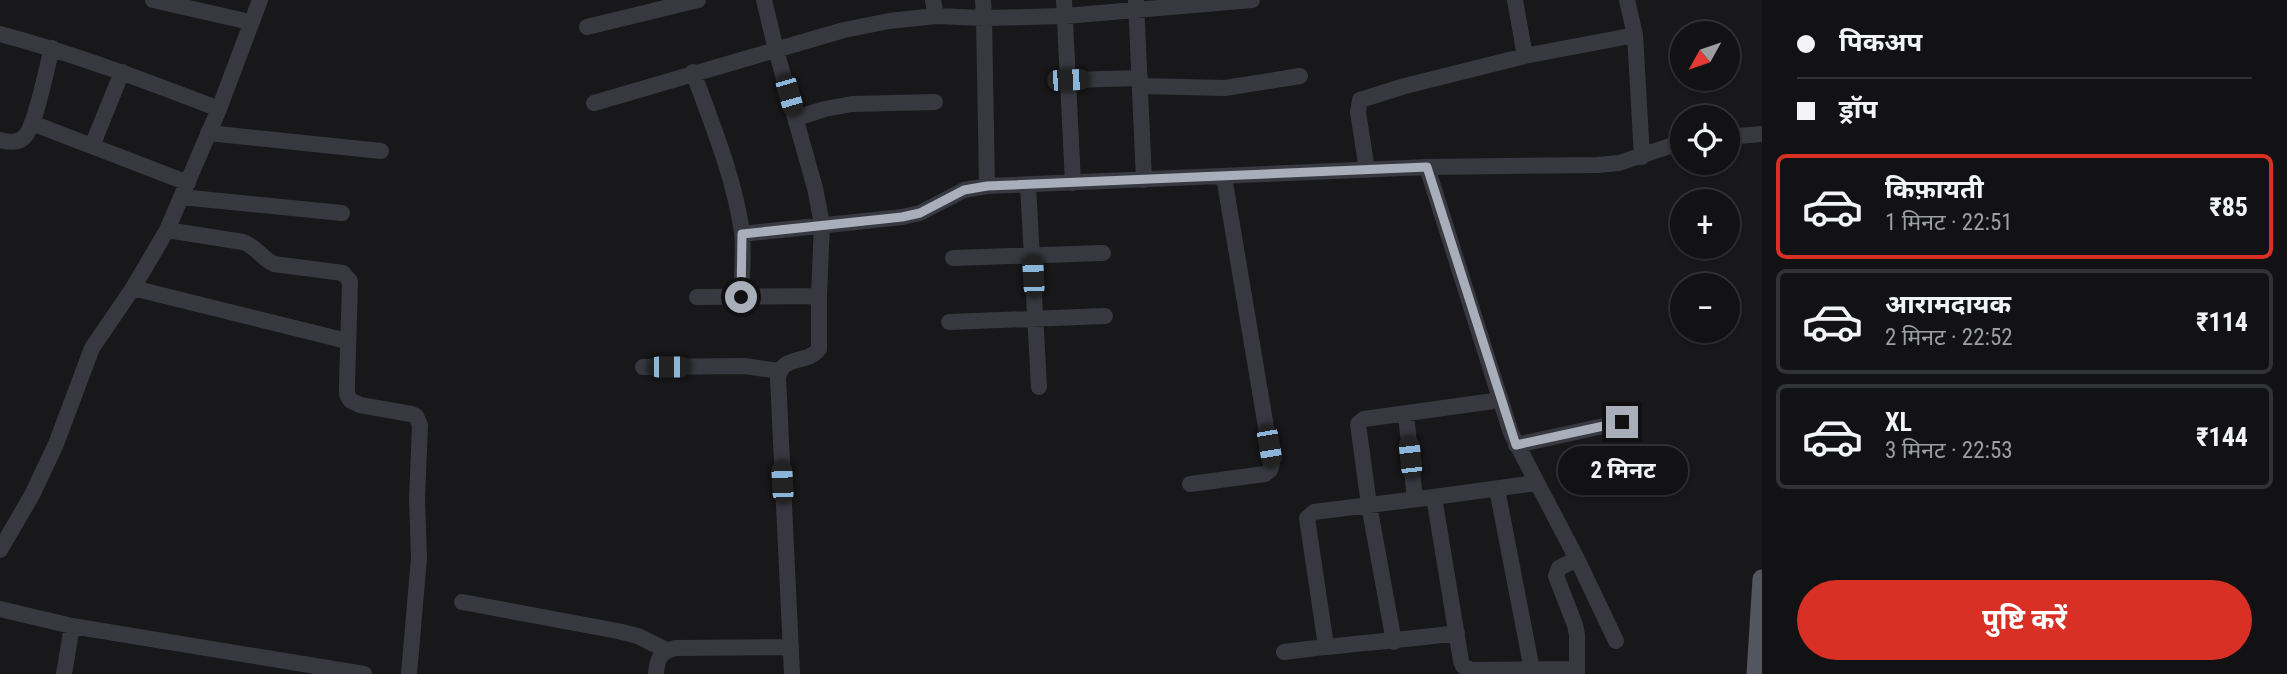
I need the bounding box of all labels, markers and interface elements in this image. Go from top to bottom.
north arrow [1670,21,1740,91]
map controls [1670,21,1740,343]
text: पिकअप [1839,27,1922,57]
car [1047,69,1090,91]
car [774,72,805,118]
text: ड्रॉप [1839,94,1877,124]
button: locate [1670,105,1740,175]
text: किफ़ायती [1885,174,1984,204]
icon: car [1801,175,1864,238]
button: + [1670,189,1740,259]
text: ₹85 [2209,192,2248,222]
text: 1 मिनट · 22:51 [1885,209,2013,236]
car [1022,254,1045,298]
button: − [1670,273,1740,343]
route start [725,281,757,313]
text: आरामदायक [1885,289,2011,319]
icon: car [1801,290,1864,353]
text: ₹114 [2196,307,2248,337]
text: 2 मिनट · 22:52 [1885,324,2013,351]
car [649,357,691,378]
icon: car [1801,405,1864,468]
route end [1606,406,1638,438]
text: XL [1885,407,1912,437]
text: ₹144 [2196,422,2248,452]
car [1256,423,1283,469]
car [1398,435,1423,479]
text: 3 मिनट · 22:53 [1885,437,2013,464]
callout: 2 मिनट [1557,446,1687,495]
text: 2 मिनट [1590,457,1656,484]
car [771,460,794,504]
button: पुष्टि करें [1797,580,2252,660]

